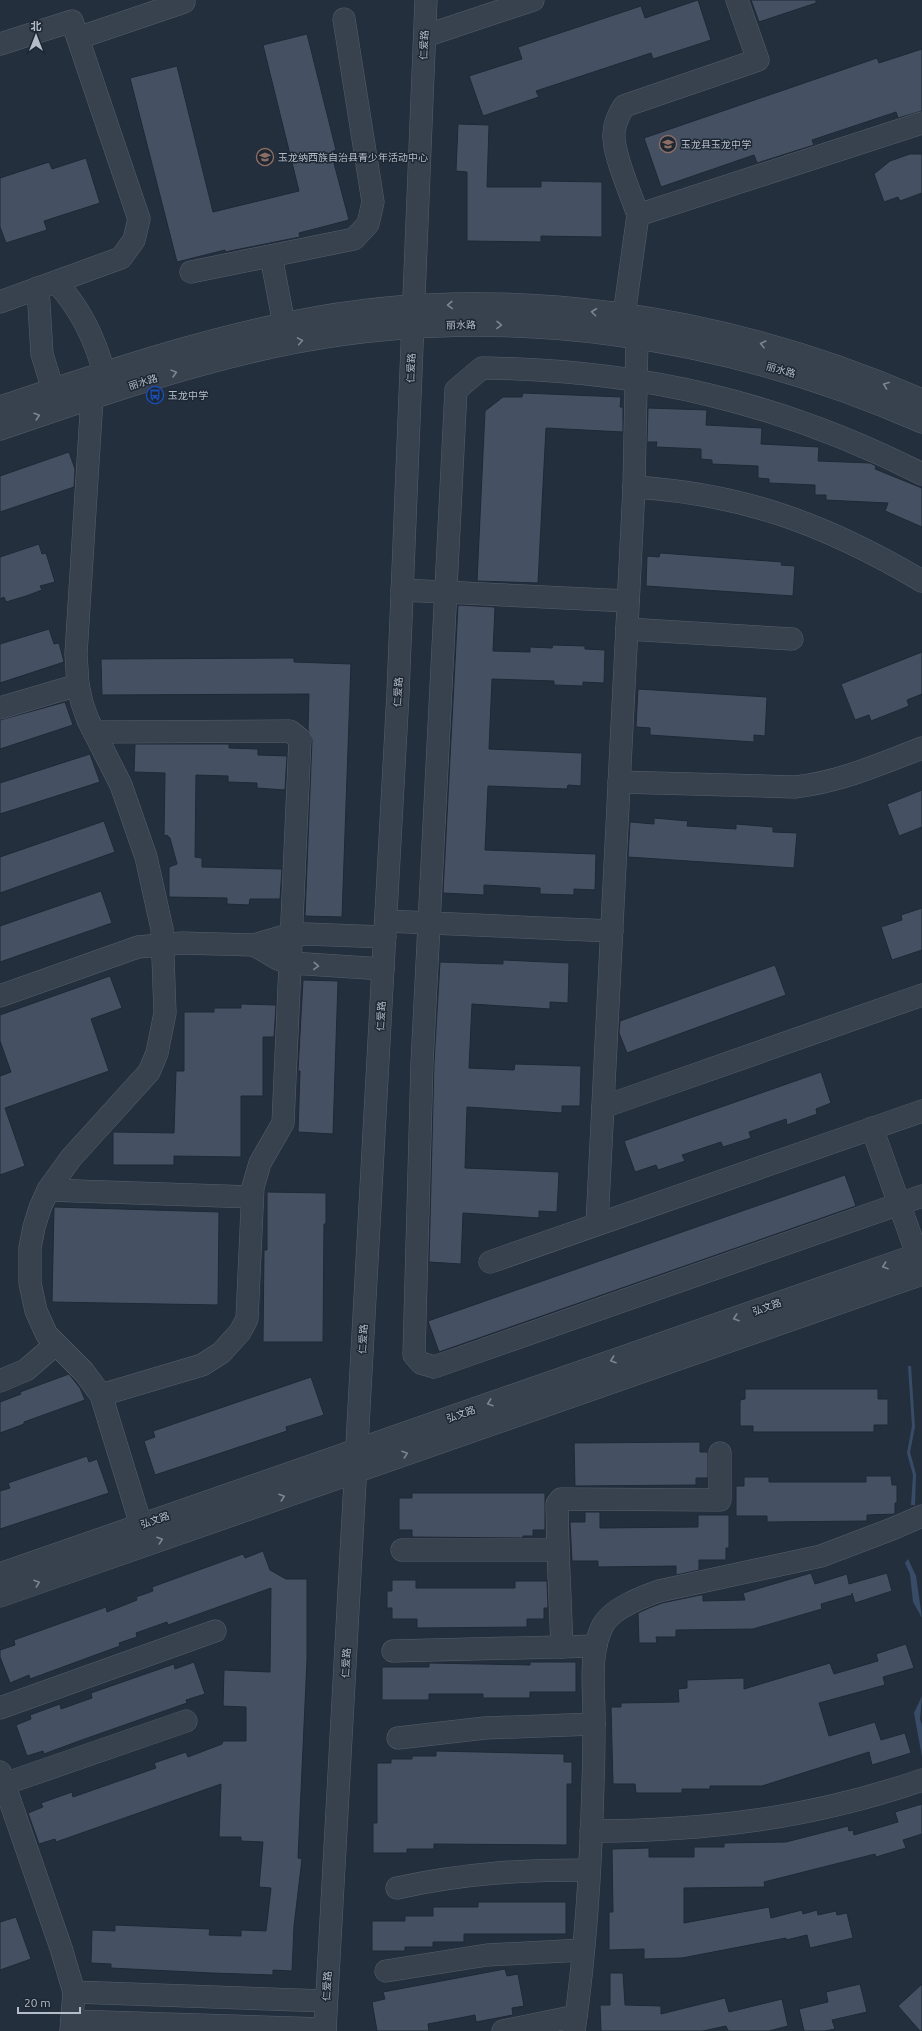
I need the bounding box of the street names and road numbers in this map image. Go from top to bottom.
street label: 仁爱路 [418,30,430,60]
street label: 丽水路 [446,319,476,331]
street label: 仁爱路 [405,353,417,383]
street label: 丽水路 [765,361,797,379]
street label: 丽水路 [127,372,159,392]
street label: 仁爱路 [392,677,404,707]
street label: 仁爱路 [375,1001,387,1031]
street label: 弘文路 [751,1297,783,1317]
street label: 仁爱路 [357,1324,369,1354]
street label: 弘文路 [445,1404,477,1424]
street label: 弘文路 [139,1510,171,1530]
street label: 仁爱路 [340,1648,352,1678]
street label: 仁爱路 [321,1971,333,2001]

